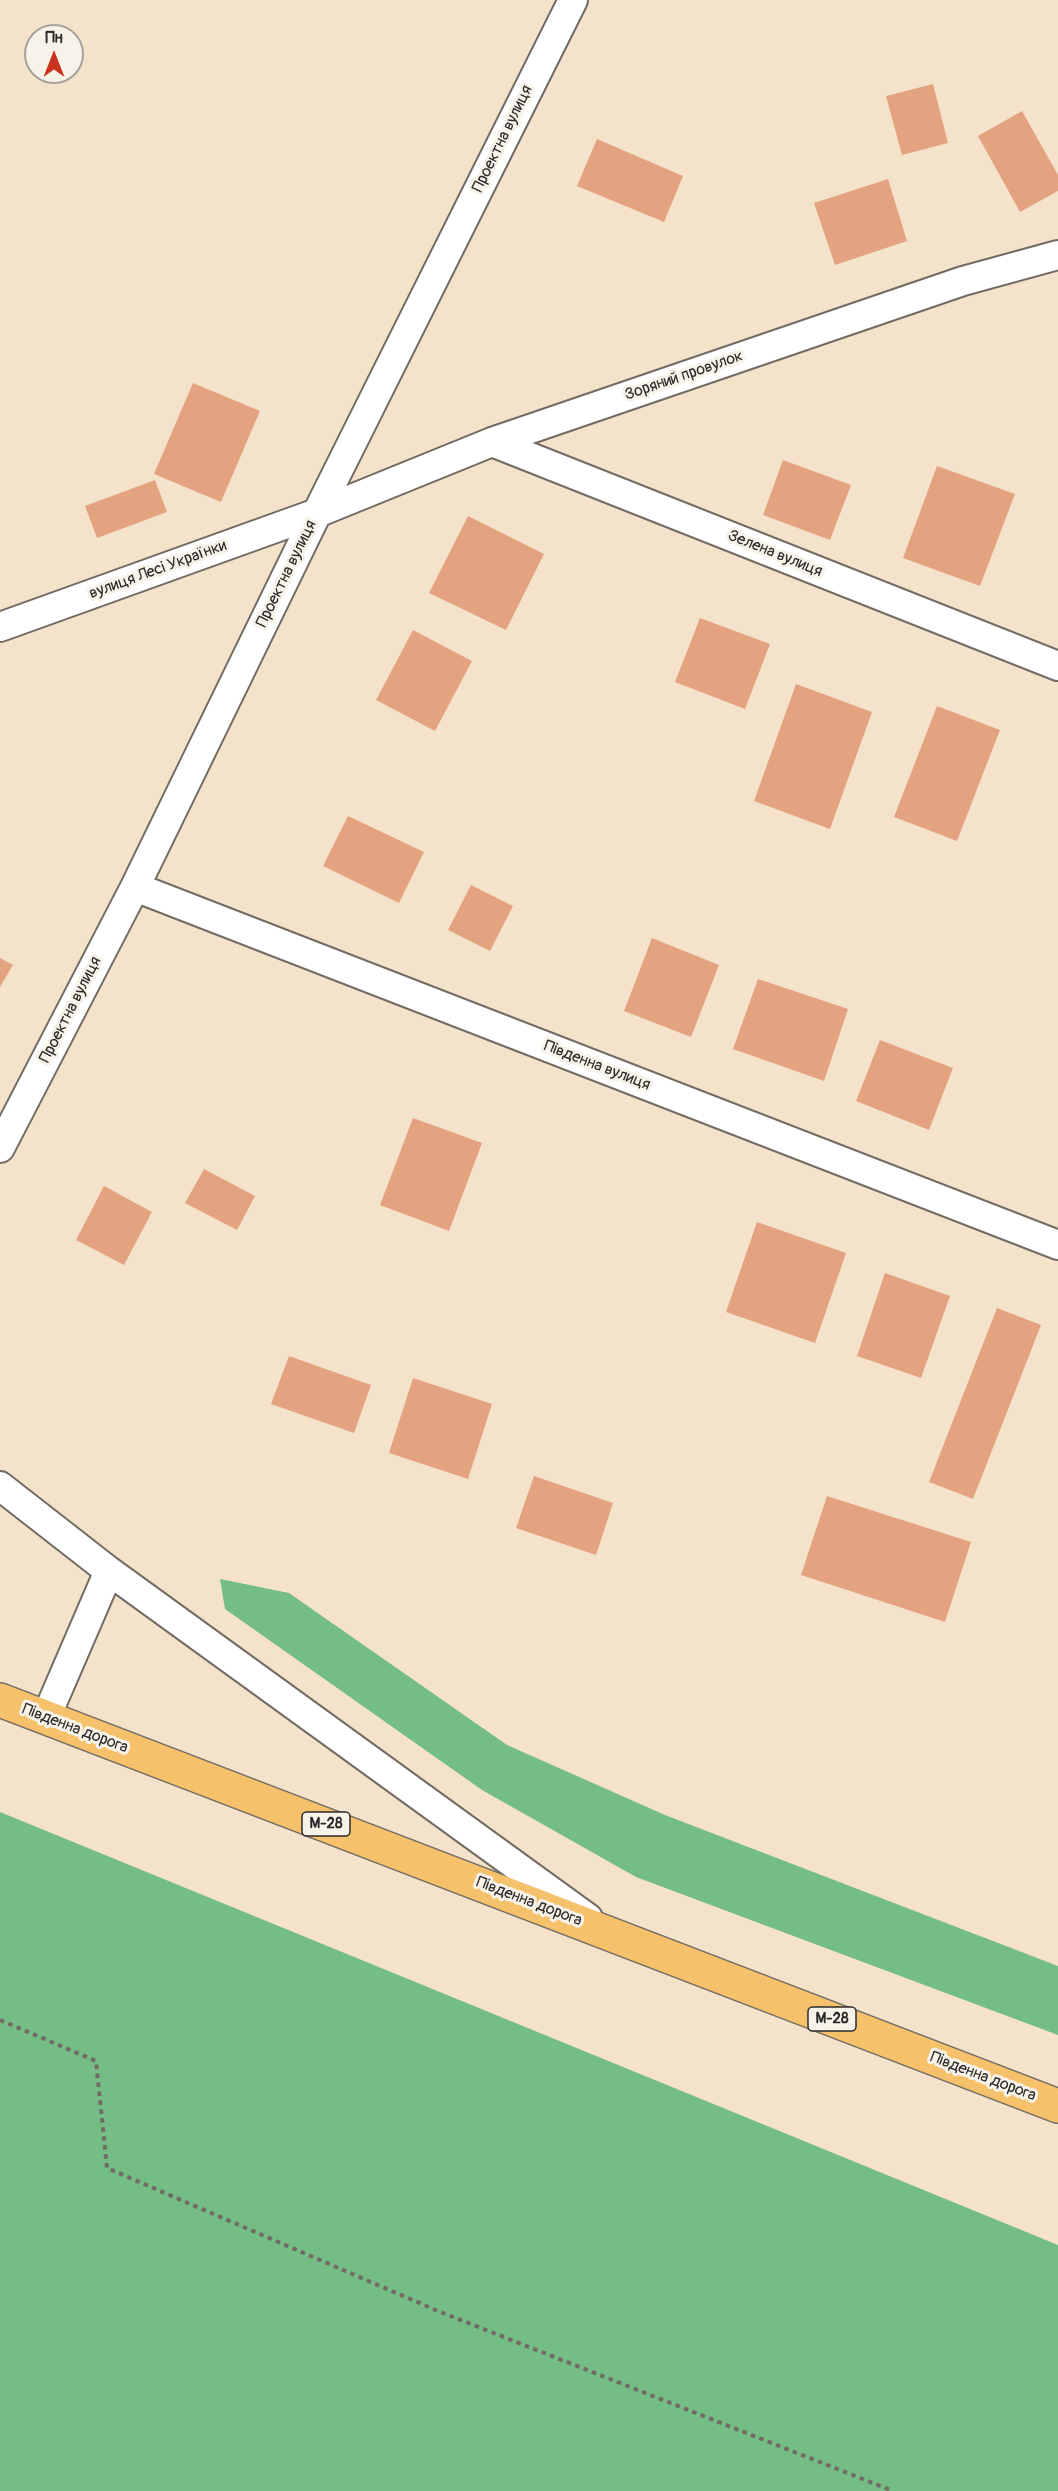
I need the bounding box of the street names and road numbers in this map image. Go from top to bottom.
street label: Проектна вулиця [469,82,537,196]
street label: Зоряний провулок [622,347,746,405]
street label: Проектна вулиця [253,517,321,631]
street label: Зелена вулиця [725,526,825,582]
street label: вулиця Лесі Українки [87,536,229,604]
street label: Проектна вулиця [36,954,106,1066]
street label: Південна вулиця [541,1037,653,1095]
street label: Південна дорога [19,1700,131,1758]
road number: М-28 [302,1812,350,1836]
street label: Південна дорога [473,1873,585,1931]
road number: М-28 [808,2007,856,2031]
street label: Південна дорога [927,2048,1039,2106]

